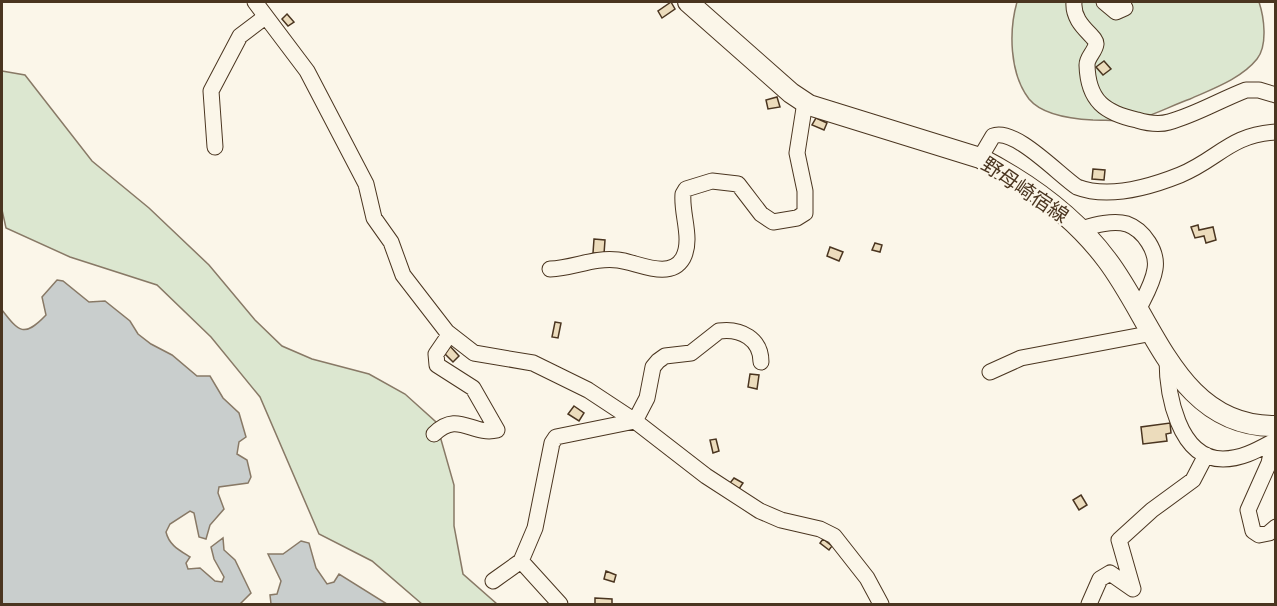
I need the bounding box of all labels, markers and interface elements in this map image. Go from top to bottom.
street label: 野母崎宿線 [977,152,1073,228]

